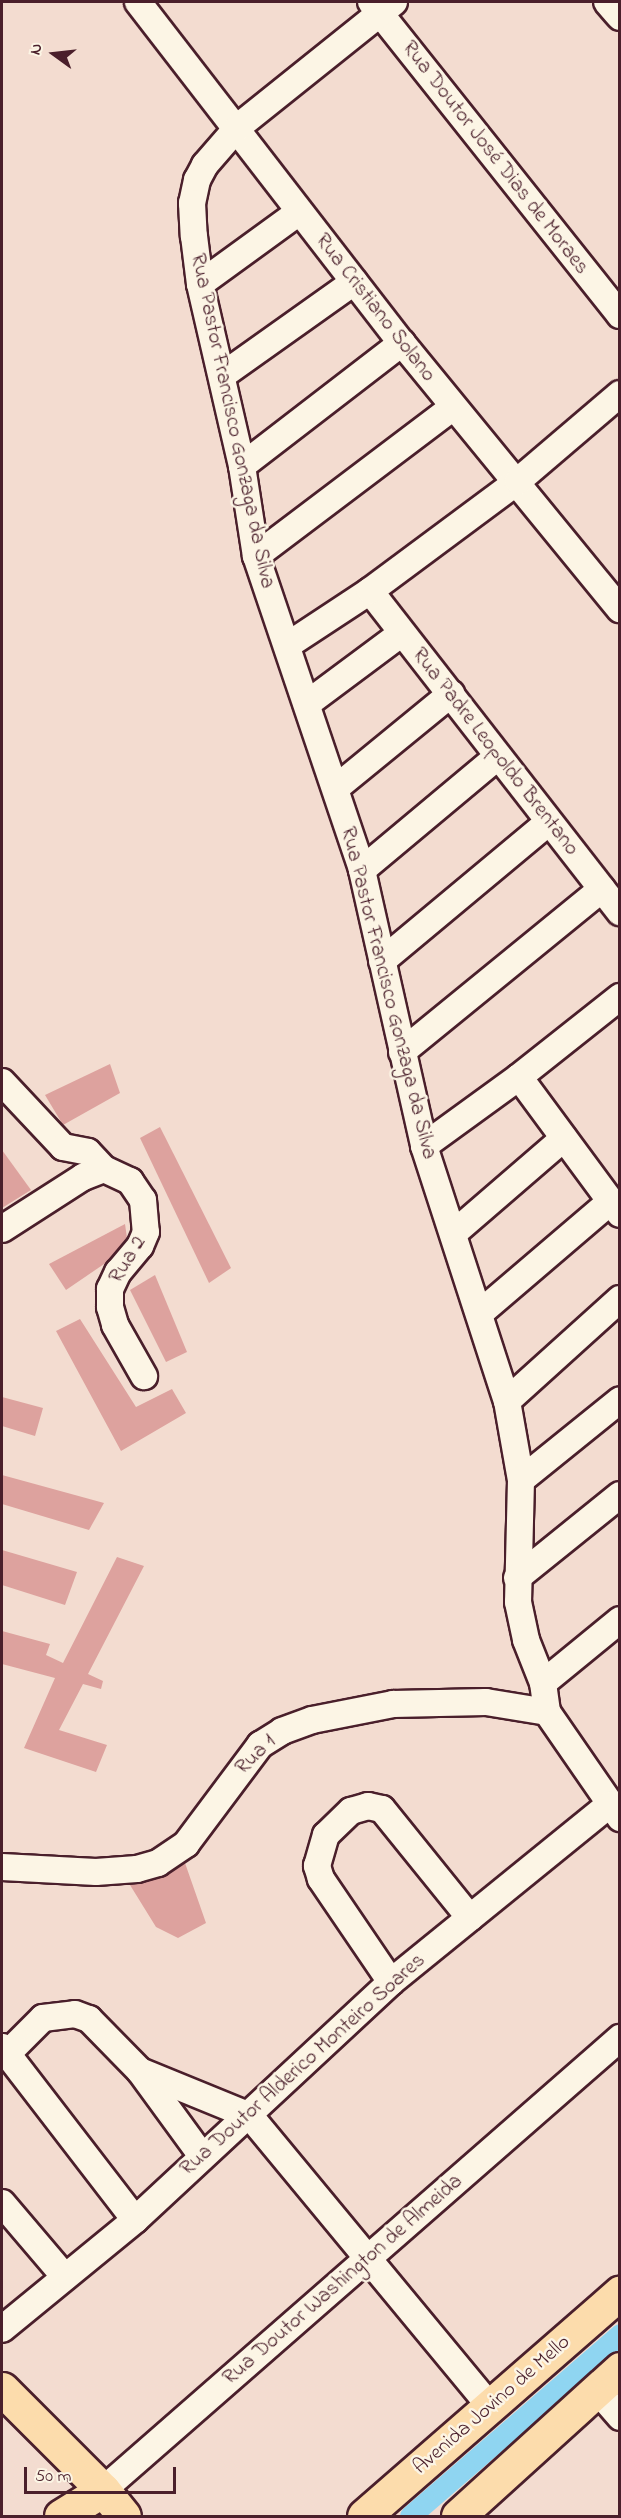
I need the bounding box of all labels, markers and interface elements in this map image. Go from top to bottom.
north arrow [24,24,84,84]
street label: Rua Doutor José Dias de Moraes [396,36,594,280]
text: N [24,41,50,58]
street label: Rua Cristiano Solano [309,229,441,387]
street label: Rua Pastor Francisco Gonzaga da Silva [184,251,280,591]
street label: Rua Padre Leopoldo Brentano [406,643,584,861]
street label: Rua Pastor Francisco Gonzaga da Silva [334,824,442,1162]
street label: Rua 2 [104,1232,152,1288]
street label: Rua 1 [231,1730,281,1780]
street label: Rua Doutor Alderico Monteiro Soares [175,1948,431,2182]
street label: Rua Doutor Washington de Almeida [218,2169,468,2391]
street label: Avenida Jovino de Mello [408,2330,576,2480]
scale bar [27,2455,178,2493]
text: 50 m [35,2464,72,2490]

